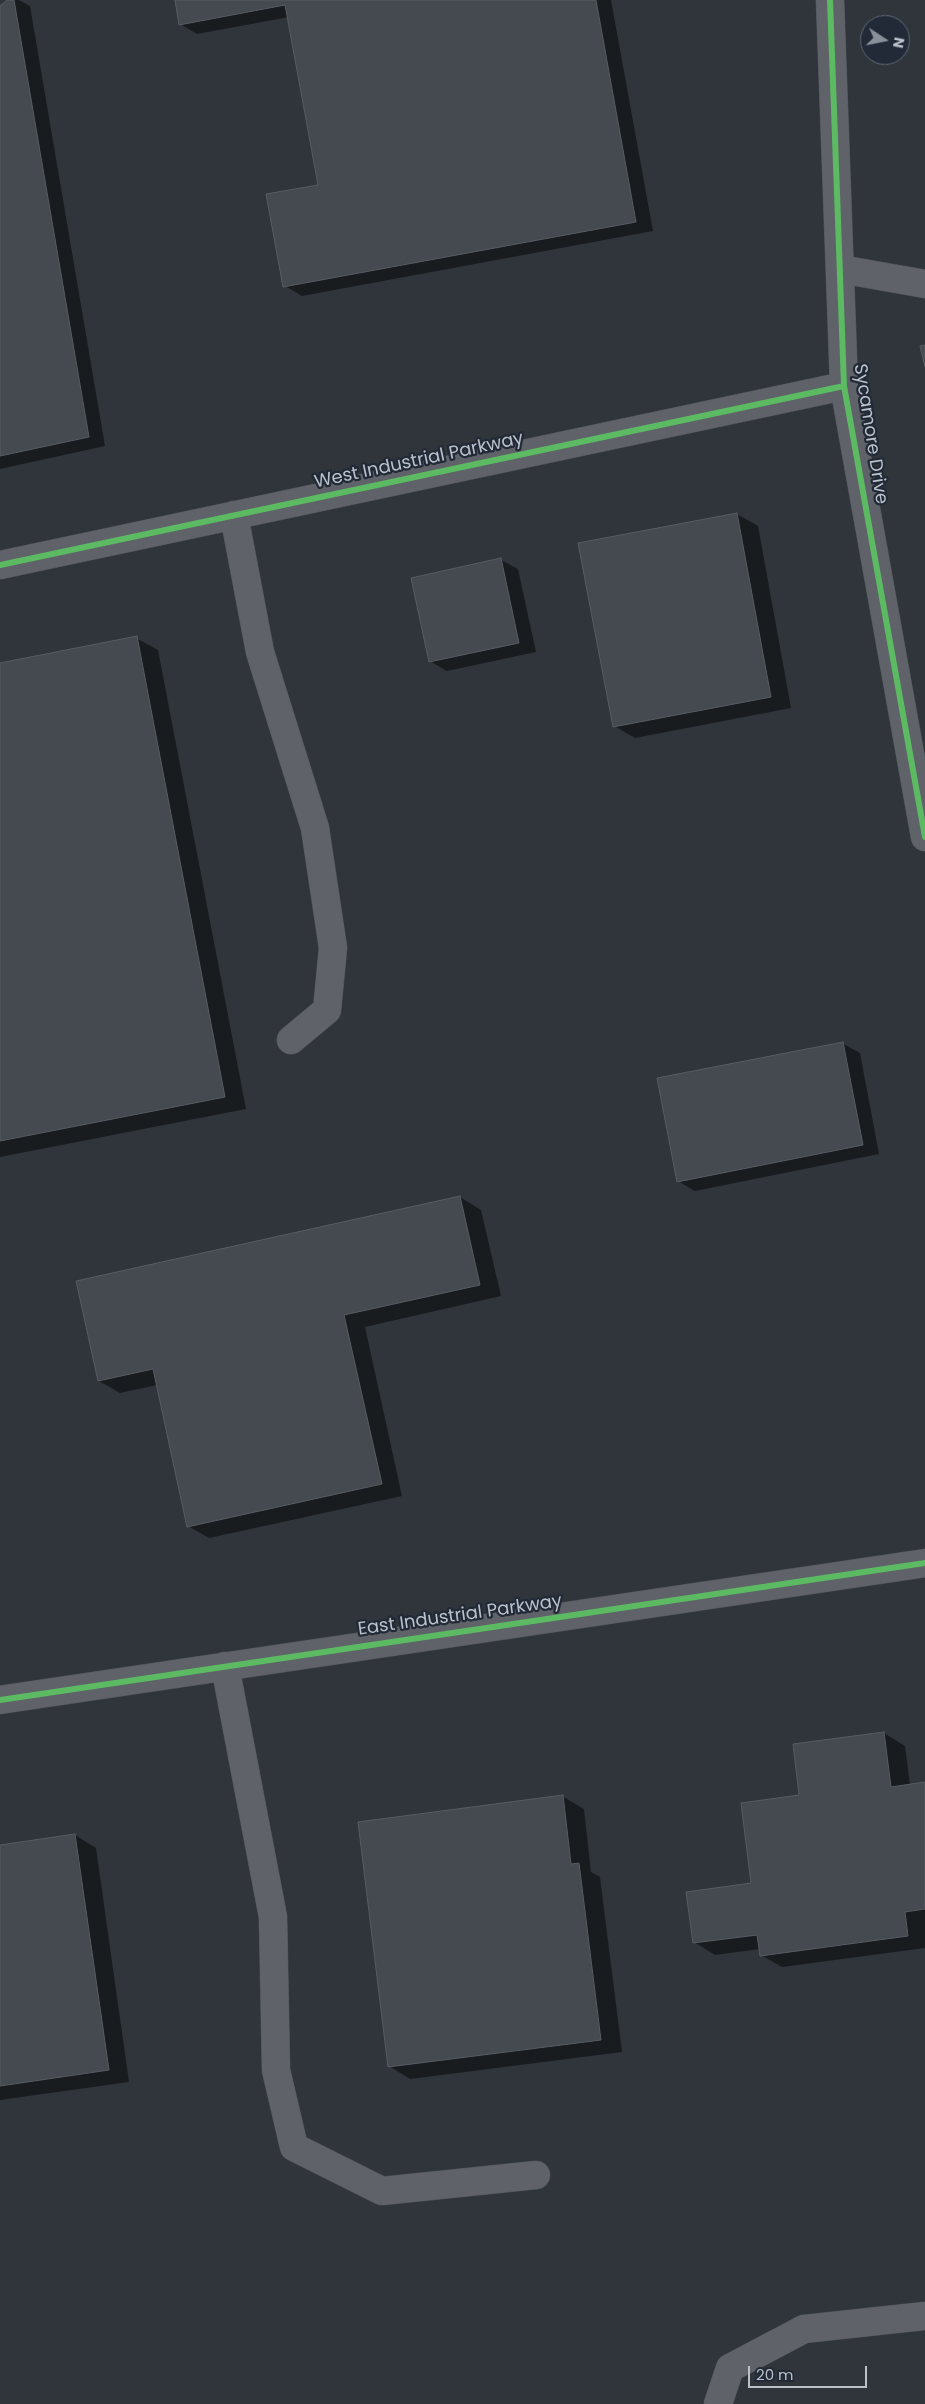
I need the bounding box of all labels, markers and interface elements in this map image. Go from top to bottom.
north arrow [860,15,910,65]
text: N [888,36,910,50]
street label: Sycamore Drive [848,362,892,506]
street label: West Industrial Parkway [312,428,526,494]
street label: East Industrial Parkway [357,1591,563,1641]
scale bar [750,2356,869,2388]
text: 20 m [756,2364,794,2385]

